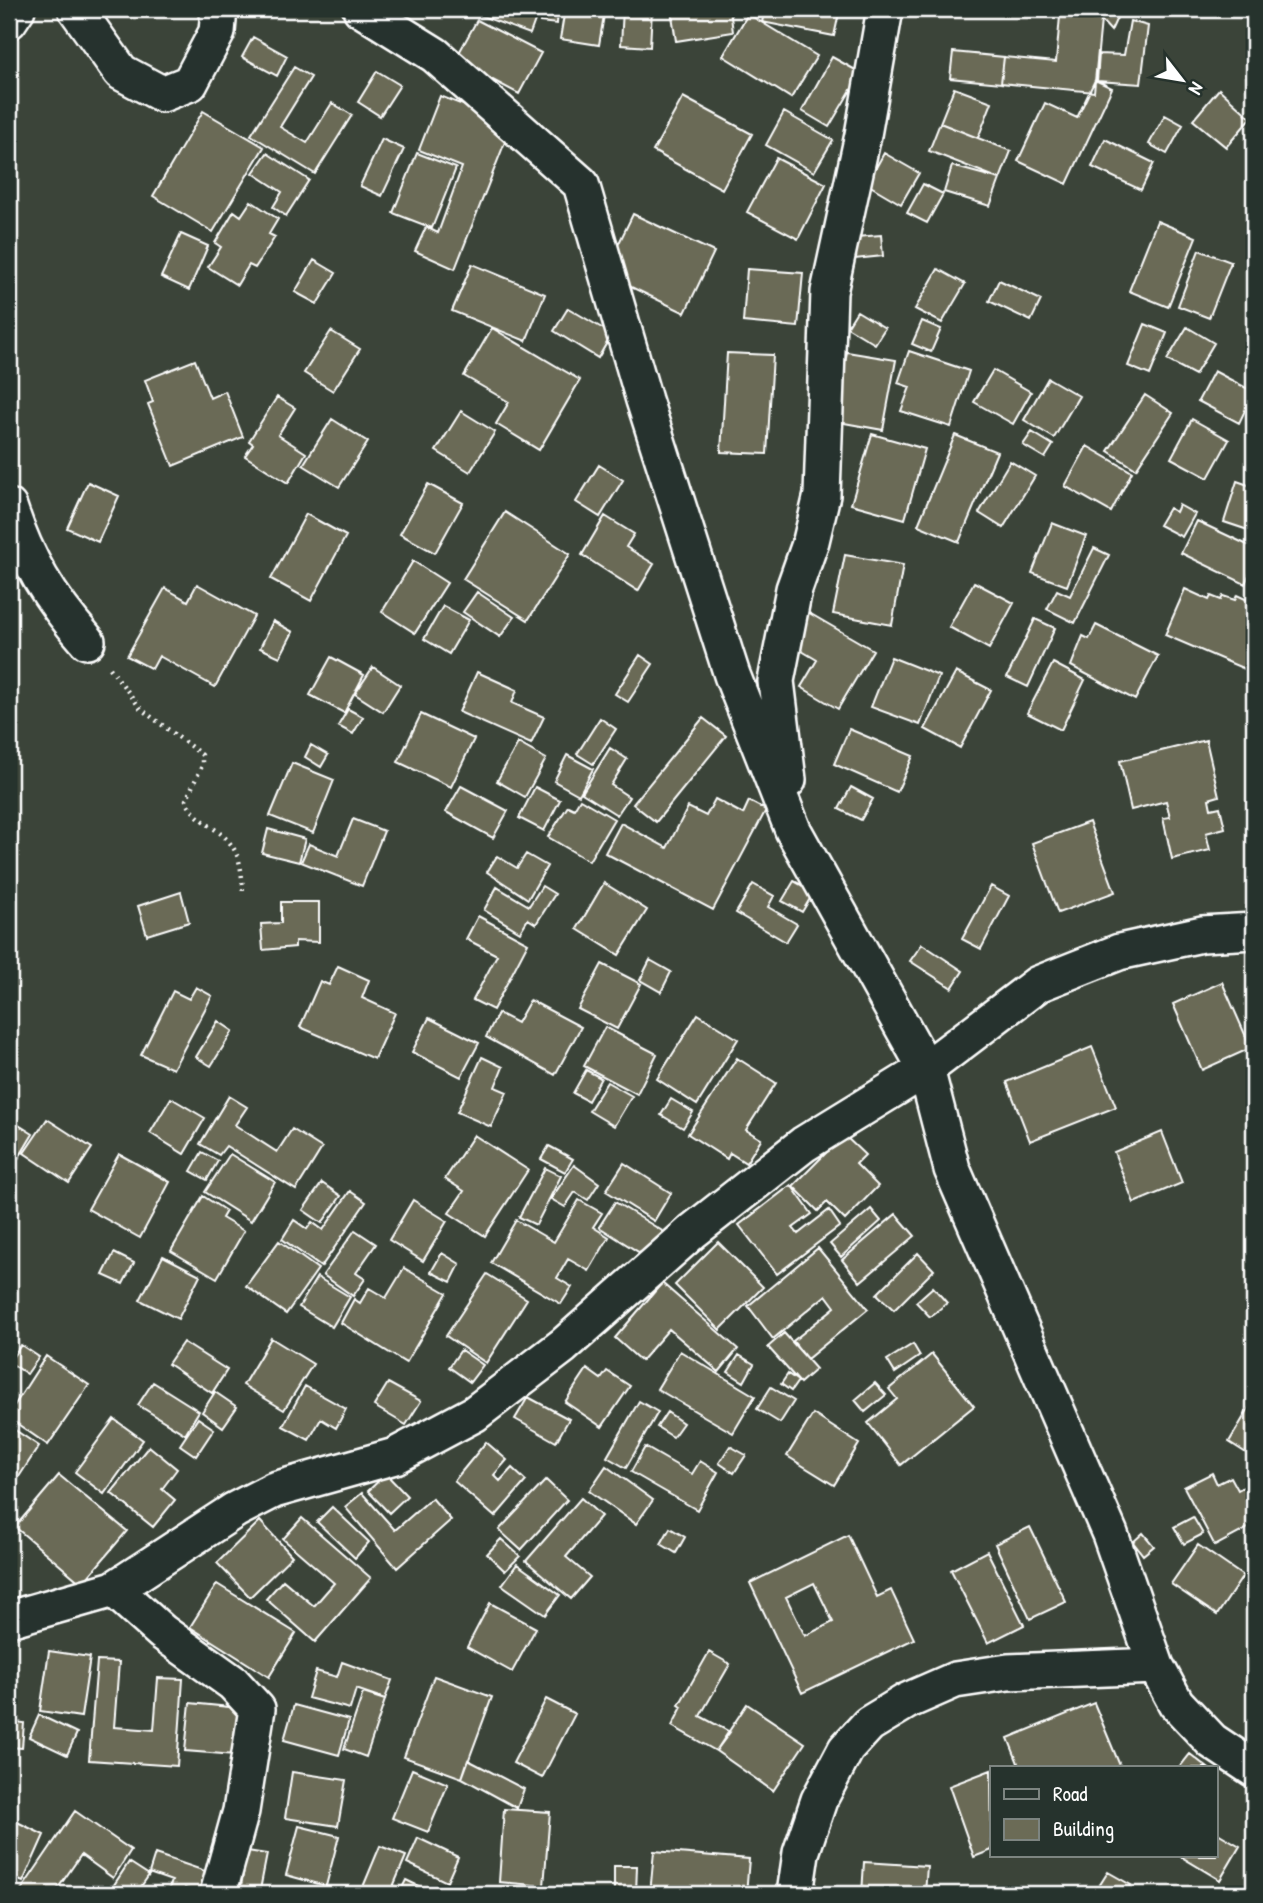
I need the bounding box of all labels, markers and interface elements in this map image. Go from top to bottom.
north arrow [1148,46,1218,116]
text: N [1183,78,1210,100]
legend [990,1766,1218,1857]
text: Road [1053,1779,1087,1808]
text: Building [1053,1814,1114,1843]

